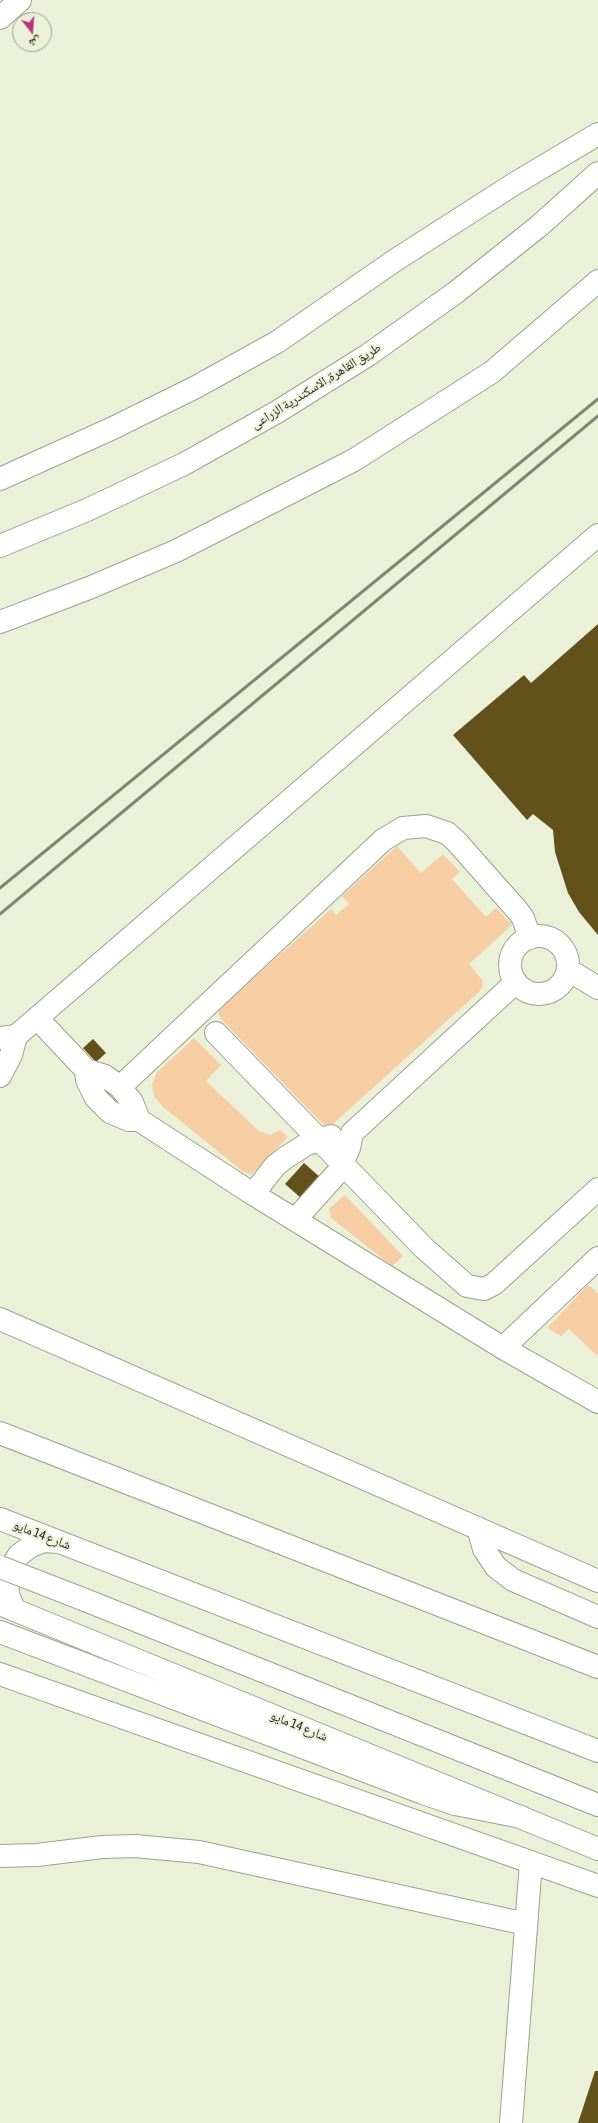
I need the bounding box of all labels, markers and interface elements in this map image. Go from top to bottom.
north arrow [12,12,52,52]
text: ش [28,35,43,50]
street label: طريق القاهرة, الاسكندرية الزراعى [248,340,384,432]
street label: شارع 14 مايو [11,1517,73,1553]
street label: شارع 14 مايو [268,1707,330,1745]

